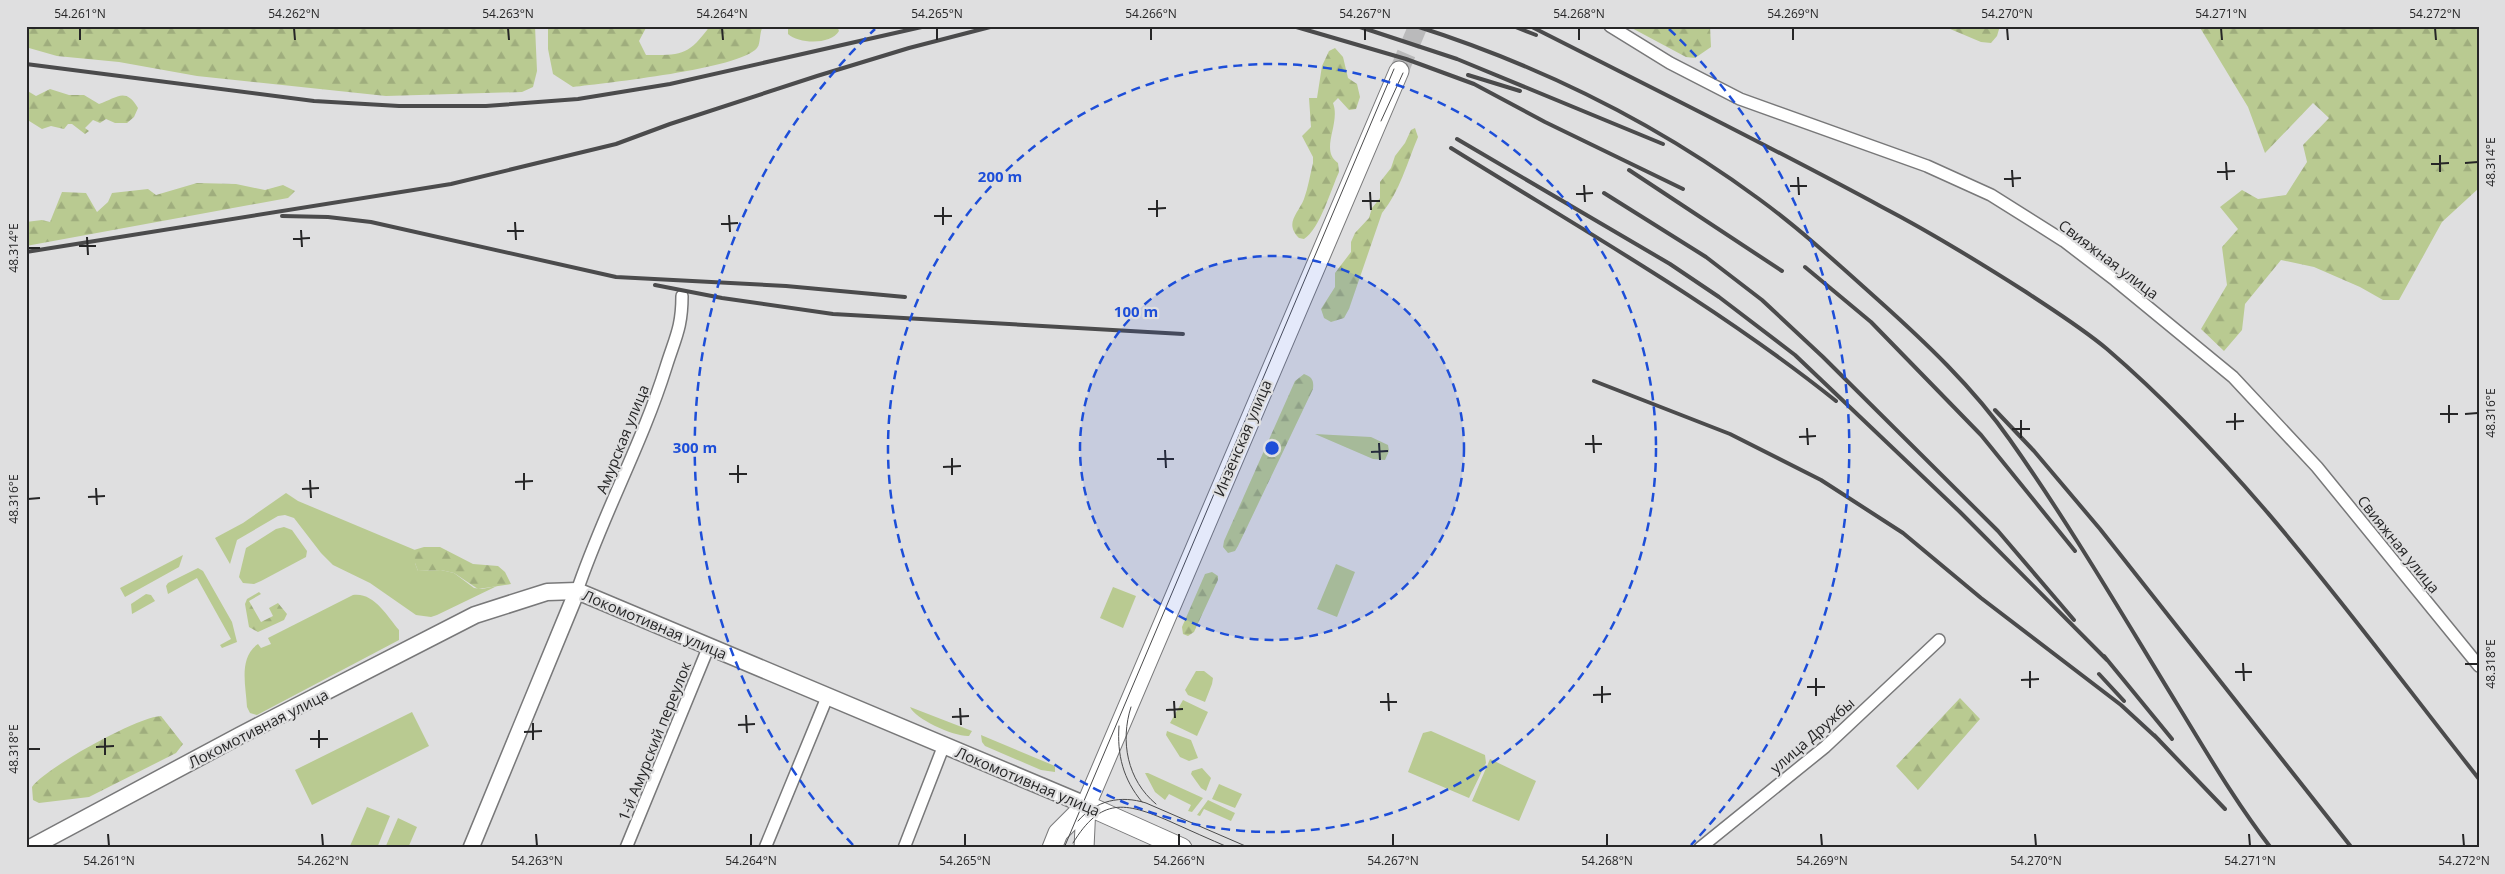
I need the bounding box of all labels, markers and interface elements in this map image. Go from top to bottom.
text: 54.261°N [54,5,106,22]
text: 54.262°N [268,5,320,22]
text: 54.263°N [482,5,534,22]
text: 54.264°N [696,5,748,22]
text: 54.265°N [911,5,963,22]
text: 54.266°N [1125,5,1177,22]
text: 54.267°N [1339,5,1391,22]
text: 54.268°N [1553,5,1605,22]
text: 54.269°N [1767,5,1819,22]
text: 54.270°N [1981,5,2033,22]
text: 54.271°N [2195,5,2247,22]
text: 54.272°N [2409,5,2461,22]
text: 48.314°E [2482,137,2499,187]
text: 200 m [978,166,1022,186]
street label: Свияжная улица [2055,215,2163,303]
text: 48.314°E [5,223,22,273]
text: 100 m [1114,301,1158,321]
street label: Инзенская улица [1208,377,1276,499]
street label: Амурская улица [591,381,653,497]
text: 48.316°E [2482,388,2499,438]
text: 300 m [673,437,717,457]
centre of rings [1263,439,1281,457]
text: 48.316°E [5,474,22,524]
street label: Свияжная улица [2353,491,2445,597]
street label: Локомотивная улица [580,585,730,663]
text: 48.318°E [2482,639,2499,689]
street label: 1-й Амурский переулок [613,658,695,824]
street label: Локомотивная улица [184,684,332,772]
street label: улица Дружбы [1766,693,1858,777]
text: 48.318°E [5,724,22,774]
street label: Локомотивная улица [953,742,1103,820]
text: 54.261°N [83,852,135,869]
text: 54.262°N [297,852,349,869]
text: 54.263°N [511,852,563,869]
text: 54.264°N [725,852,777,869]
text: 54.265°N [939,852,991,869]
text: 54.266°N [1153,852,1205,869]
text: 54.267°N [1367,852,1419,869]
text: 54.268°N [1581,852,1633,869]
text: 54.269°N [1796,852,1848,869]
text: 54.270°N [2010,852,2062,869]
text: 54.271°N [2224,852,2276,869]
text: 54.272°N [2438,852,2490,869]

